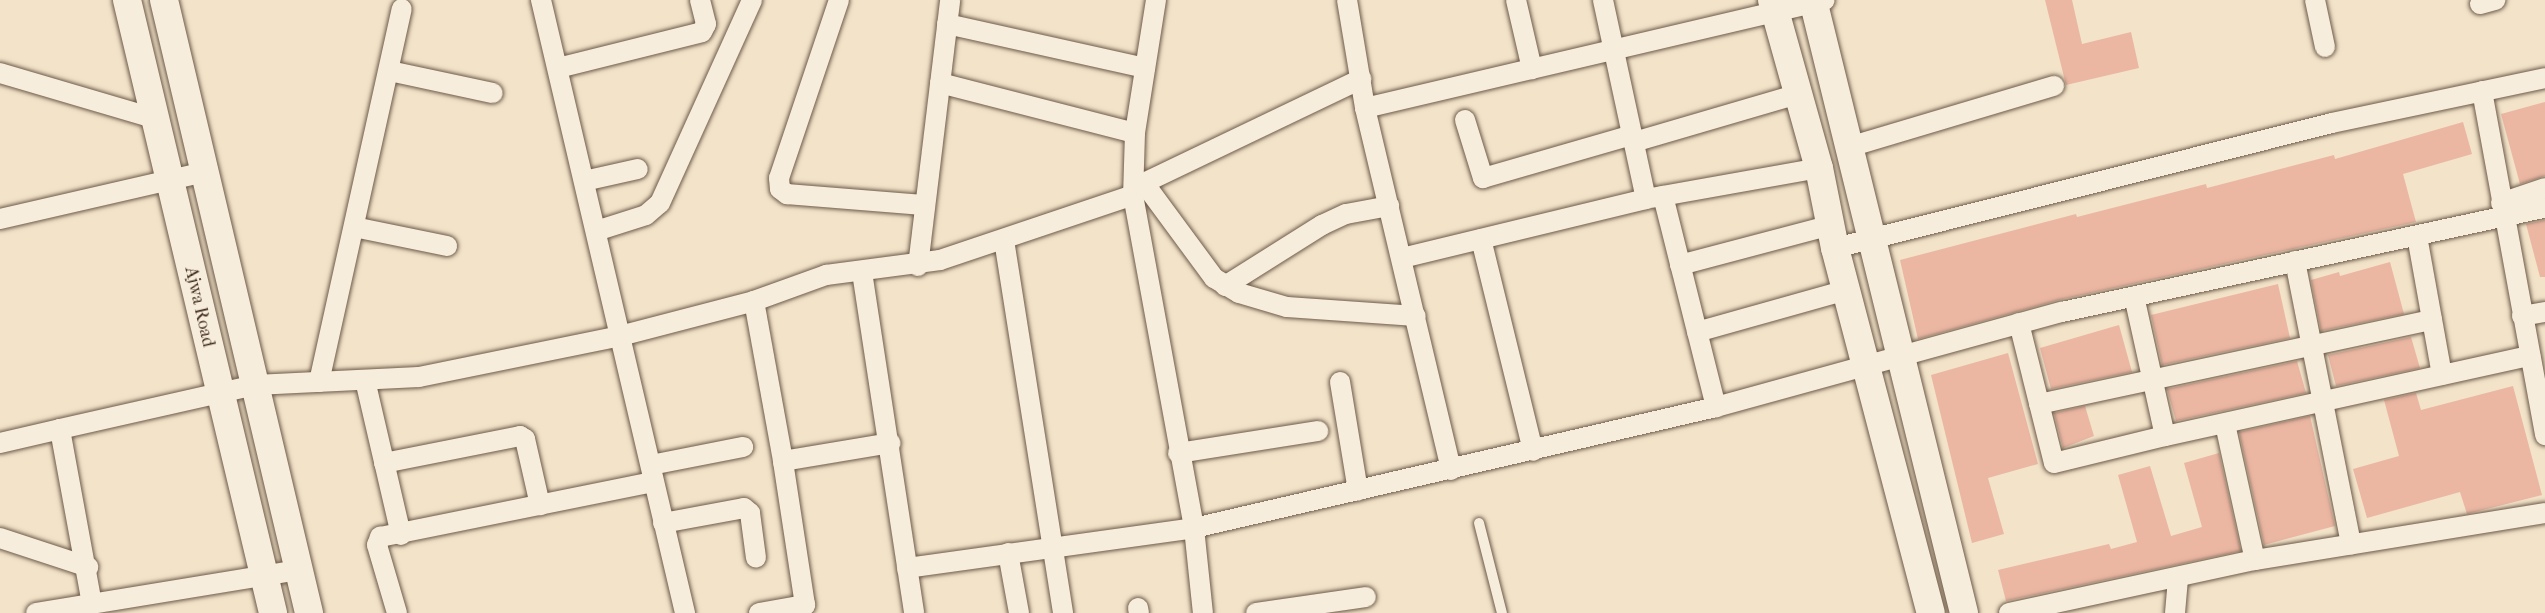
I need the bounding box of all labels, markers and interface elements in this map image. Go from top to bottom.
street label: Ajwa Road [179,265,219,349]

